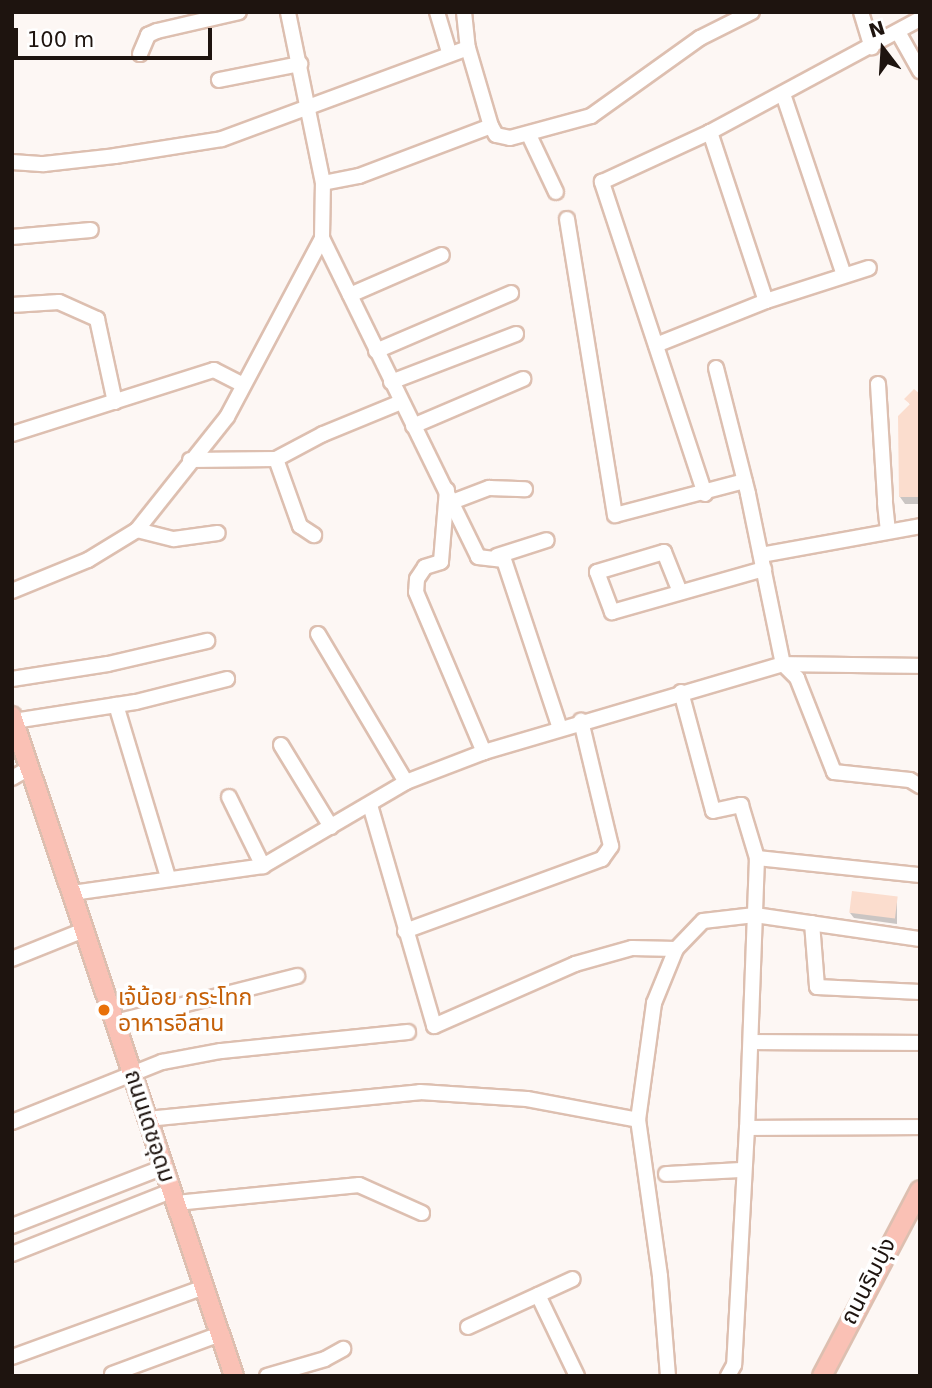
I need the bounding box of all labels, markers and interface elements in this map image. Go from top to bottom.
scale bar [18,14,215,58]
north arrow [848,14,918,84]
text: N [866,16,888,42]
text: 100 m [27,28,94,52]
place label: เจ้น้อย กระโทก อาหารอีสาน [118,983,252,1037]
marker: เจ้น้อย กระโทก อาหารอีสาน [96,1002,112,1018]
street label: ถนนเดชอุดม [119,1066,181,1186]
street label: ถนนริมบุ่ง [834,1233,902,1329]

